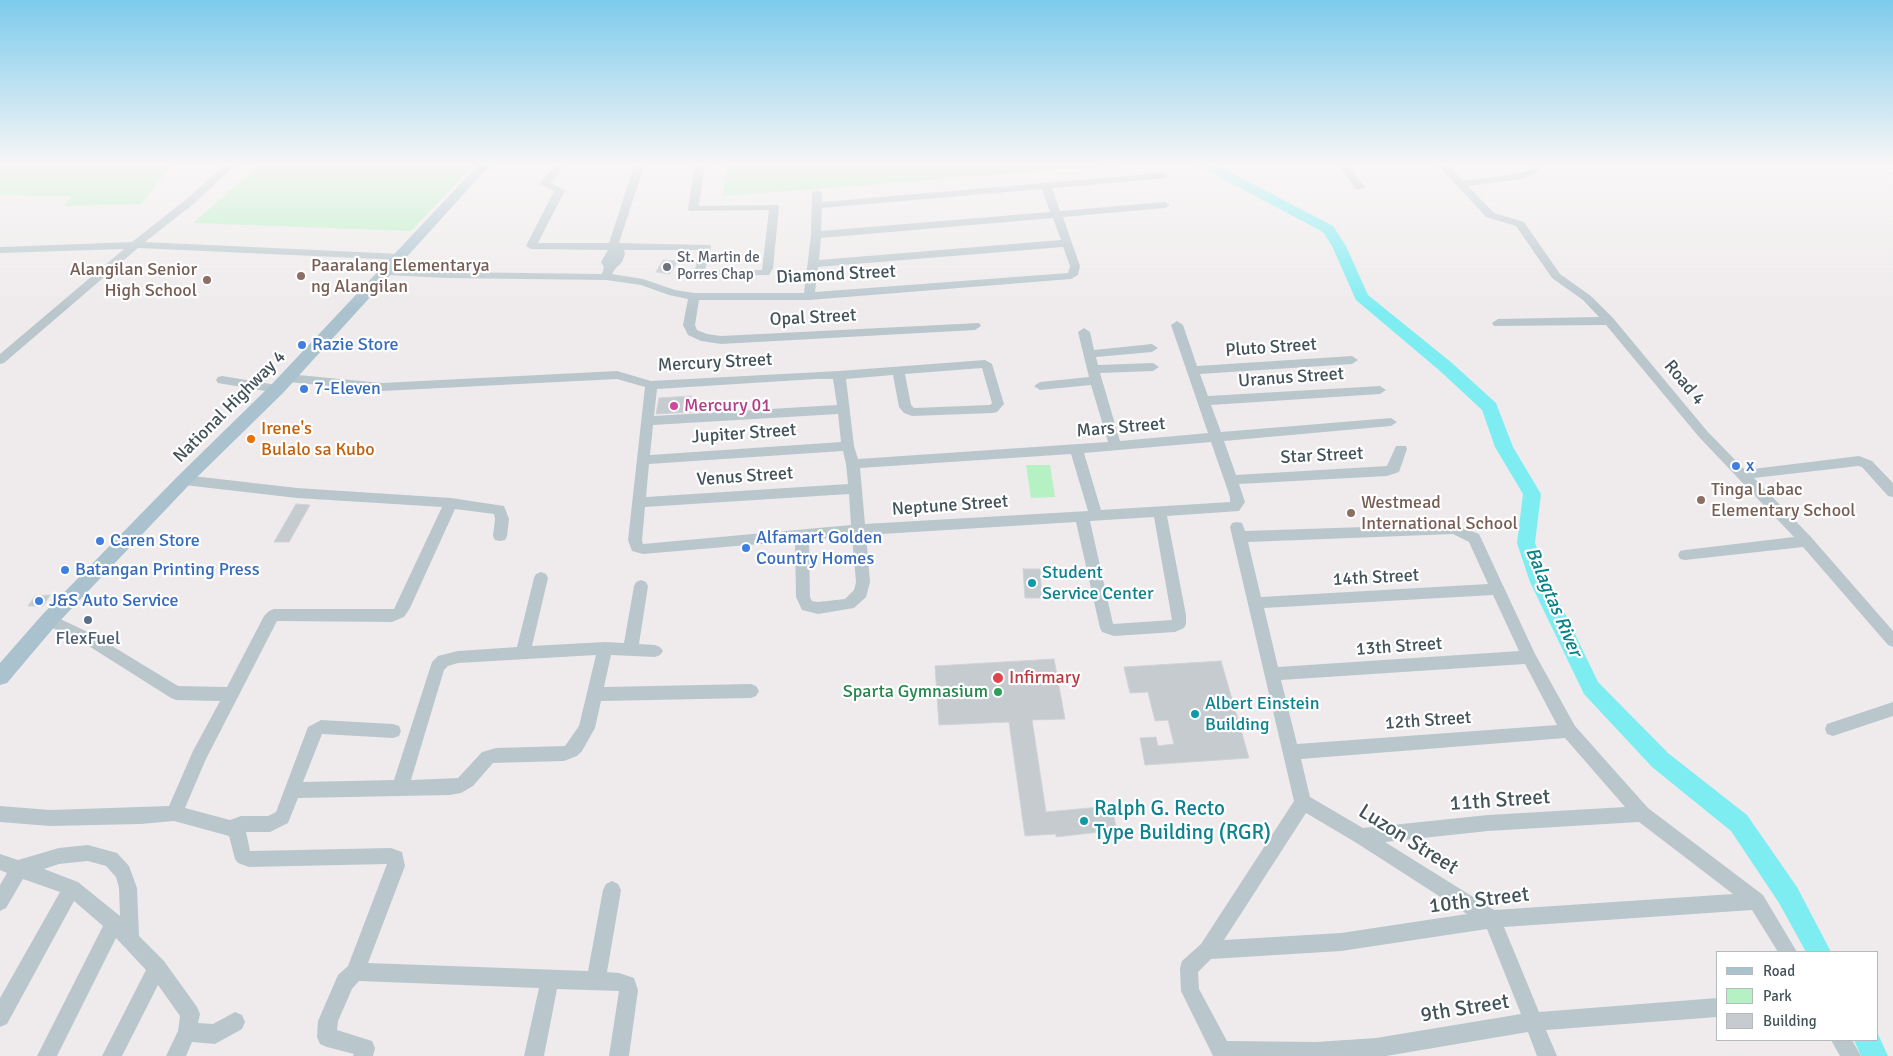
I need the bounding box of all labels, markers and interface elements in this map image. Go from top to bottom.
place label: St. Martin de Porres Chap [677,249,760,284]
place label: Paaralang Elementarya ng Alangilan [311,255,490,298]
place label: Alangilan Senior High School [70,259,197,302]
marker: St. Martin de Porres Chap [661,261,673,273]
street label: Diamond Street [776,261,896,289]
marker: Paaralang Elementarya ng Alangilan [295,270,307,282]
marker: Alangilan Senior High School [201,274,213,286]
street label: Opal Street [769,305,857,331]
place label: Razie Store [312,334,398,356]
street label: Pluto Street [1225,334,1317,362]
marker: Razie Store [296,339,308,351]
street label: National Highway 4 [169,346,291,468]
street label: Mercury Street [657,349,773,377]
street label: Road 4 [1659,356,1709,410]
street label: Uranus Street [1237,364,1345,392]
place label: 7-Eleven [314,378,381,400]
marker: 7-Eleven [298,383,310,395]
place label: Mercury 01 [684,395,771,417]
marker: Mercury 01 [668,400,680,412]
street label: Mars Street [1076,413,1166,443]
place label: Irene's Bulalo sa Kubo [261,418,375,460]
street label: Jupiter Street [691,420,797,448]
marker: Irene's Bulalo sa Kubo [245,433,257,445]
street label: Star Street [1280,443,1364,469]
place label: x [1746,455,1754,477]
marker: x [1730,460,1742,472]
street label: Venus Street [696,463,794,491]
place label: Tinga Labac Elementary School [1711,479,1856,522]
street label: Neptune Street [891,491,1009,521]
place label: Westmead International School [1361,492,1518,534]
marker: Tinga Labac Elementary School [1695,494,1707,506]
marker: Westmead International School [1345,507,1357,519]
place label: Alfamart Golden Country Homes [756,527,882,570]
place label: Caren Store [110,530,200,552]
marker: Caren Store [94,535,106,547]
marker: Alfamart Golden Country Homes [740,542,752,554]
water label: Balagtas River [1520,544,1586,660]
place label: Batangan Printing Press [75,559,260,581]
place label: Student Service Center [1042,562,1154,604]
marker: Batangan Printing Press [59,564,71,576]
street label: 14th Street [1332,565,1420,591]
marker: Student Service Center [1026,577,1038,589]
place label: J&S Auto Service [49,590,179,612]
marker: J&S Auto Service [33,595,45,607]
marker: FlexFuel [82,614,94,626]
place label: FlexFuel [56,628,120,650]
street label: 13th Street [1355,633,1443,661]
place label: Infirmary [1009,667,1080,689]
marker: Infirmary [991,671,1005,685]
place label: Sparta Gymnasium [843,681,988,703]
marker: Sparta Gymnasium [992,686,1004,698]
place label: Albert Einstein Building [1205,693,1319,736]
street label: 12th Street [1384,707,1472,735]
marker: Albert Einstein Building [1189,708,1201,720]
street label: 11th Street [1449,785,1551,817]
place label: Ralph G. Recto Type Building (RGR) [1094,796,1271,846]
street label: Luzon Street [1354,799,1462,881]
marker: Ralph G. Recto Type Building (RGR) [1078,815,1090,827]
street label: 10th Street [1427,882,1531,920]
legend [1716,951,1878,1041]
text: Road [1763,962,1795,980]
text: Park [1763,987,1792,1005]
street label: 9th Street [1419,990,1511,1028]
text: Building [1763,1012,1817,1030]

